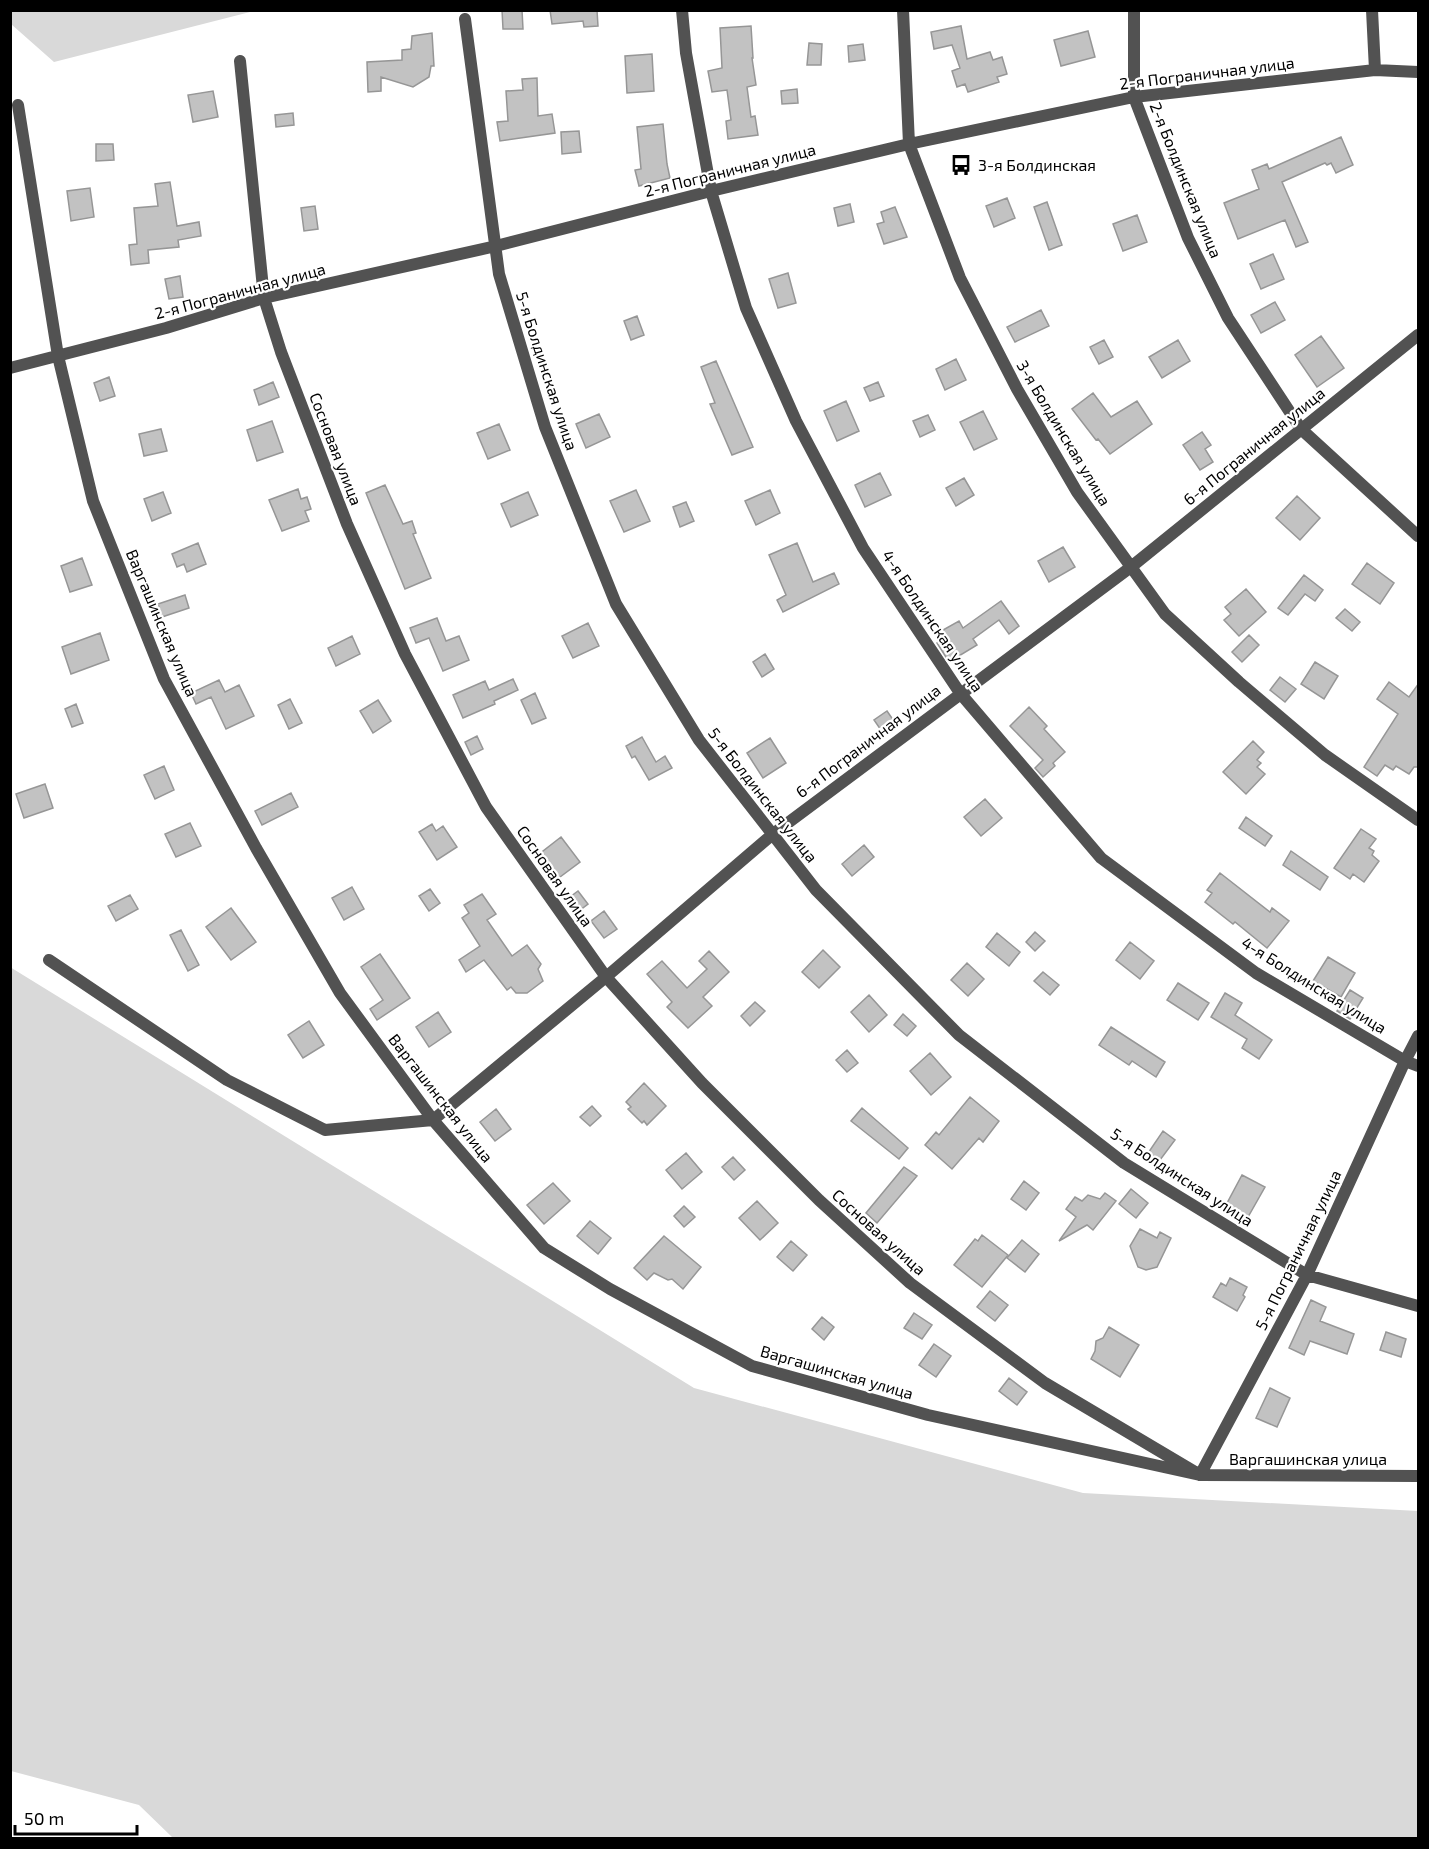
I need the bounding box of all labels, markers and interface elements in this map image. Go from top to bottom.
street label: 2-я Пограничная улица [1118,52,1296,94]
street label: 2-я Болдинская улица [1146,99,1226,261]
street label: 2-я Пограничная улица [642,139,818,201]
bus stop icon: 3-я Болдинская [949,153,973,177]
place label: 3-я Болдинская [978,155,1096,174]
street label: 2-я Пограничная улица [152,259,328,323]
street label: 5-я Болдинская улица [512,289,582,453]
street label: 3-я Болдинская улица [1013,357,1115,509]
street label: 6-я Пограничная улица [1179,383,1329,509]
street label: Сосновая улица [305,390,367,508]
street label: Варгашинская улица [122,546,202,700]
street label: 4-я Болдинская улица [878,546,988,696]
street label: 6-я Пограничная улица [792,680,944,802]
street label: 5-я Болдинская улица [704,723,822,867]
street label: Сосновая улица [513,821,597,931]
street label: 4-я Болдинская улица [1238,932,1390,1038]
street label: Варгашинская улица [384,1030,498,1166]
street label: 5-я Болдинская улица [1107,1123,1257,1231]
street label: 5-я Пограничная улица [1250,1167,1346,1333]
street label: Сосновая улица [828,1185,930,1279]
street label: Варгашинская улица [758,1341,916,1403]
street label: Варгашинская улица [1229,1449,1387,1469]
scale bar [15,1798,136,1836]
text: 50 m [24,1807,64,1829]

